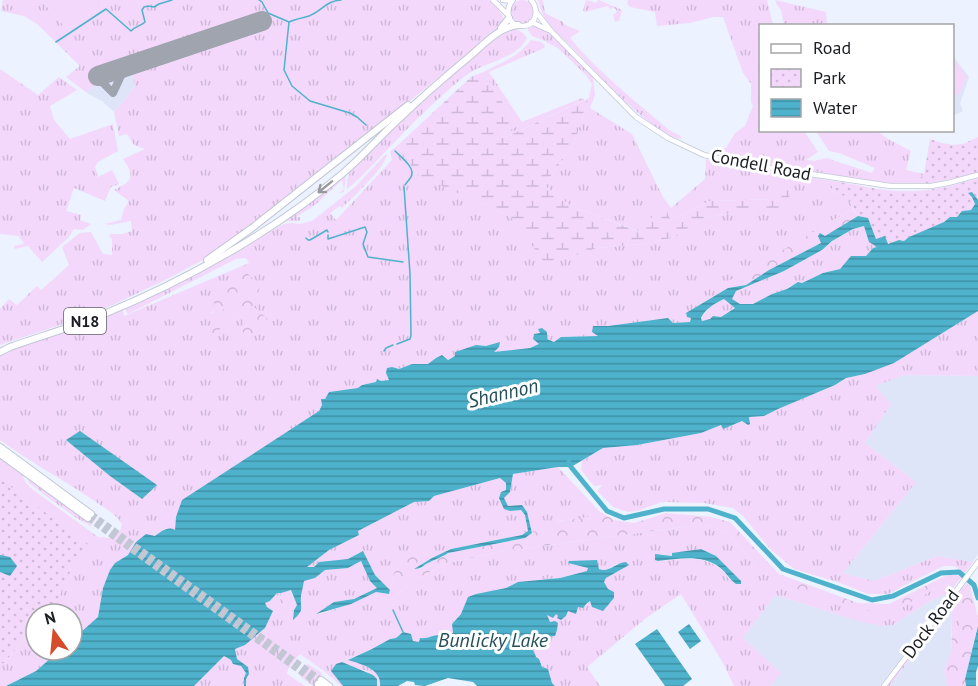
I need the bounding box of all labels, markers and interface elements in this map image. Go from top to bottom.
legend [759,24,954,132]
text: Road [813,36,851,59]
text: Park [813,66,846,89]
text: Water [813,96,857,119]
street label: Condell Road [709,144,813,185]
one-way arrow [318,180,333,194]
road number: N18 [64,308,106,334]
water label: Shannon [465,372,541,414]
street label: Dock Road [897,585,964,663]
north arrow [24,602,84,662]
text: N [42,606,58,629]
water label: Bunlicky Lake [438,627,549,653]

